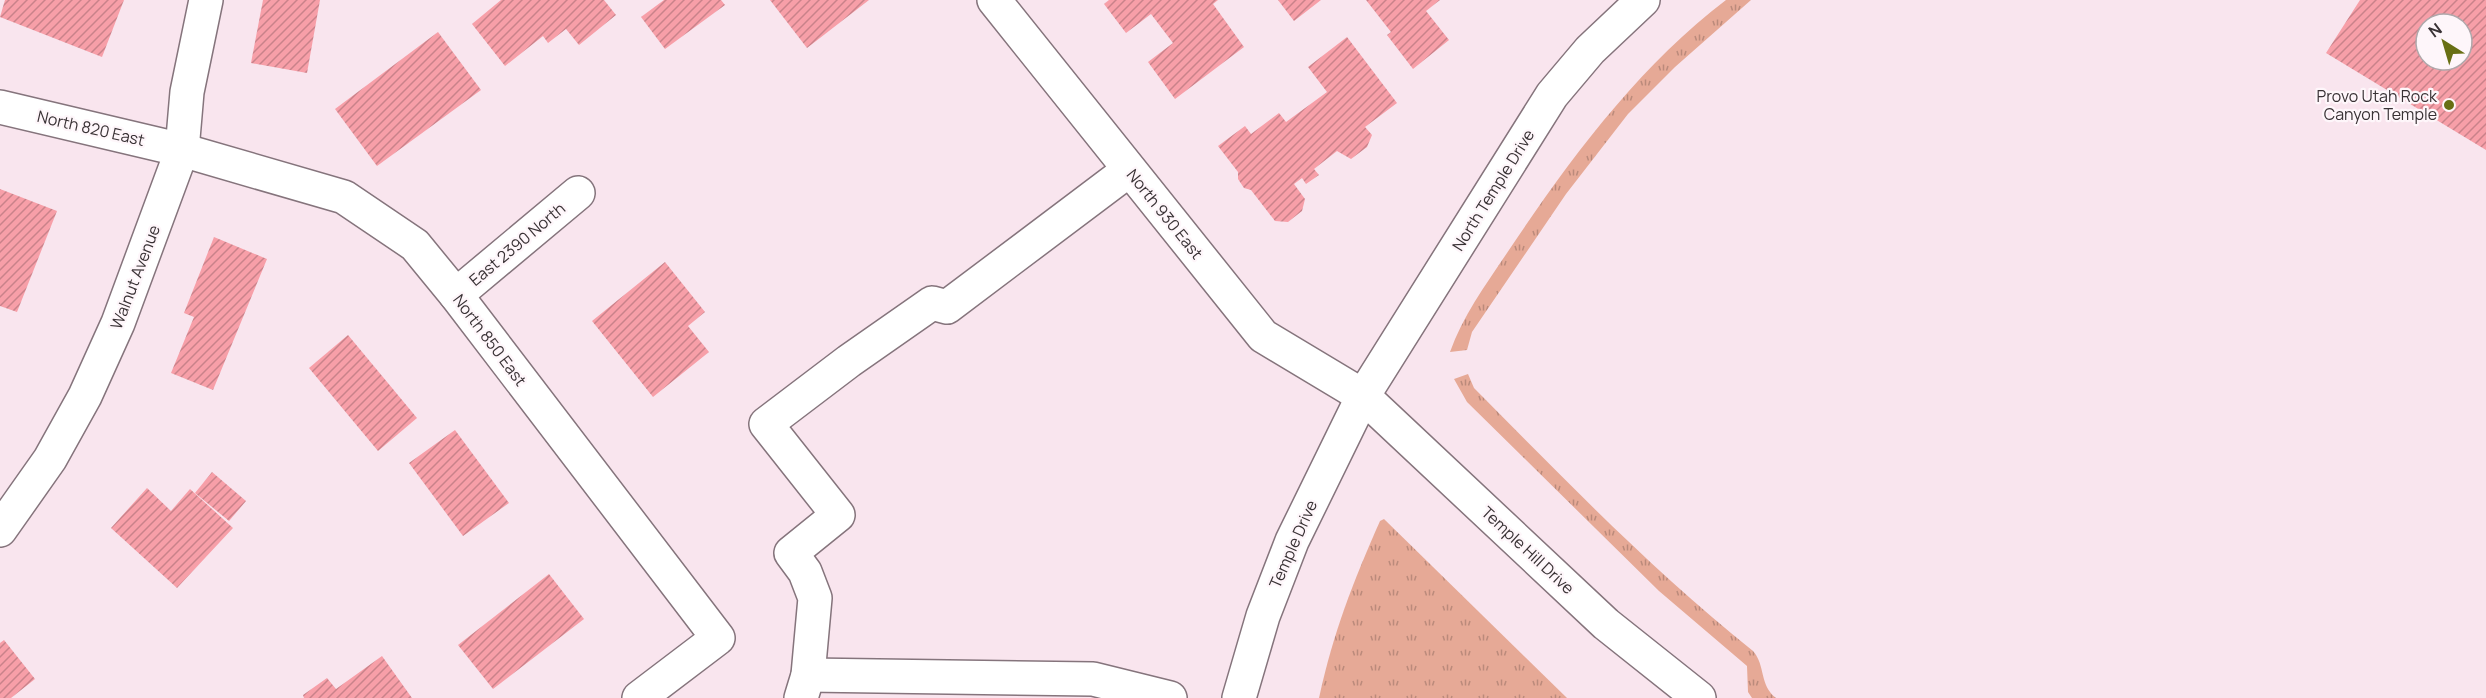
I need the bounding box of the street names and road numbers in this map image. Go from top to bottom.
street label: North 820 East [35,105,147,151]
street label: North Temple Drive [1447,125,1539,255]
street label: North 930 East [1122,164,1208,264]
street label: East 2390 North [464,197,570,291]
street label: Walnut Avenue [105,222,165,332]
street label: North 850 East [448,290,532,390]
street label: Temple Drive [1264,497,1322,591]
street label: Temple Hill Drive [1477,501,1579,599]

